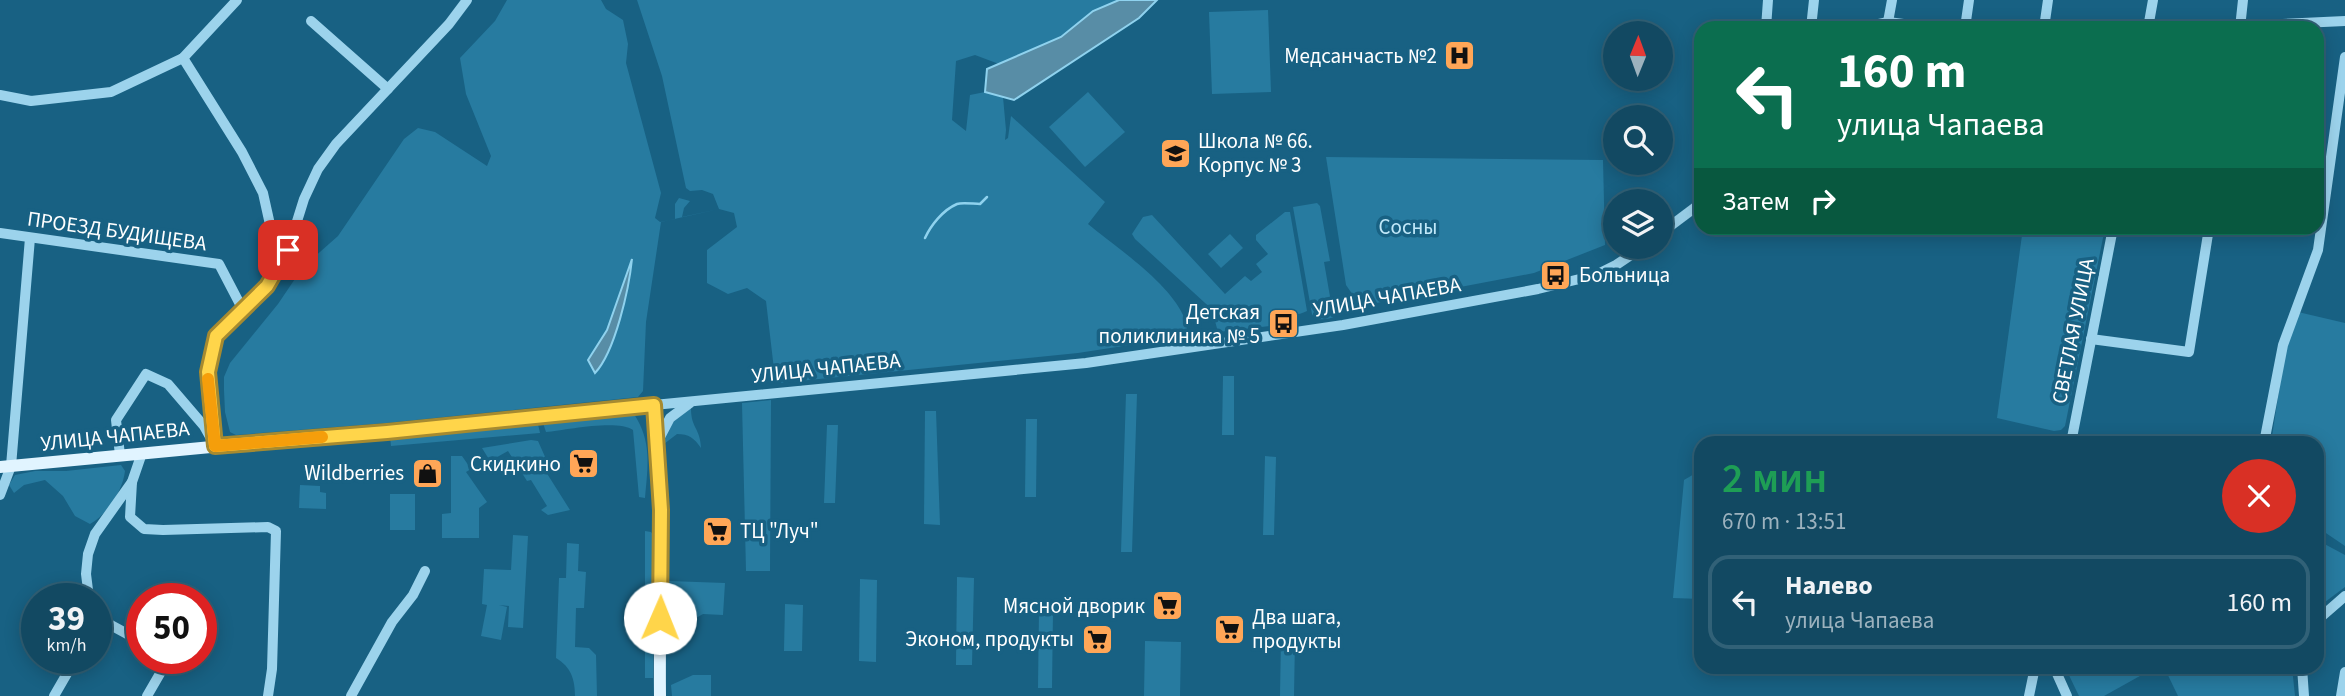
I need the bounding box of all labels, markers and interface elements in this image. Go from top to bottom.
north arrow [1603,21,1673,91]
map controls [1603,21,1673,259]
text: 160 m [1837,37,1966,107]
hospital icon: Медсанчасть №2 [1443,39,1477,73]
place label: Медсанчасть №2 [1284,41,1437,71]
icon: left [1722,49,1813,140]
text: улица Чапаева [1837,102,2045,148]
button: search [1603,105,1673,175]
place label: Школа № 66. Корпус № 3 [1198,126,1313,180]
school or university icon: Школа № 66. Корпус № 3 [1158,136,1192,170]
icon: right [1804,182,1842,220]
text: Затем [1722,183,1790,220]
button: layers [1603,189,1673,259]
street label: ПРОЕЗД БУДИЩЕВА [25,204,209,259]
park label: Сосны [1379,212,1437,242]
pin [258,220,318,280]
icon: arrive [269,231,307,269]
street label: СВЕТЛАЯ УЛИЦА [2044,255,2102,406]
bus stop icon: Больница [1539,258,1573,292]
place label: Больница [1579,260,1670,290]
street label: УЛИЦА ЧАПАЕВА [1311,269,1464,325]
place label: Детская поликлиника № 5 [1099,297,1260,351]
bus stop icon: Детская поликлиника № 5 [1266,307,1300,341]
street label: УЛИЦА ЧАПАЕВА [750,345,902,391]
street label: УЛИЦА ЧАПАЕВА [39,413,191,459]
supermarket icon: Скидкино [567,447,601,481]
place label: Скидкино [470,449,561,479]
text: 2 мин [1722,449,1827,509]
shop icon: Wildberries [410,456,444,490]
place label: Wildberries [304,458,404,488]
button: close [2222,459,2296,533]
text: 670 m · 13:51 [1722,505,1846,538]
supermarket icon: ТЦ "Луч" [700,514,734,548]
place label: ТЦ "Луч" [740,516,819,546]
text: Налево [1785,567,1873,604]
position arrow [623,581,697,655]
speed limit sign: 50 [126,583,217,674]
icon: left [1726,583,1764,621]
text: 160 m [2226,584,2292,621]
supermarket icon: Мясной дворик [1151,589,1185,623]
place label: Мясной дворик [1003,591,1146,621]
text: 39 [48,594,85,644]
place label: Два шага, продукты [1252,602,1341,656]
text: улица Чапаева [1785,604,1934,637]
supermarket icon: Два шага, продукты [1212,612,1246,646]
supermarket icon: Эконом, продукты [1080,622,1114,656]
place label: Эконом, продукты [905,624,1074,654]
text: km/h [47,633,86,658]

